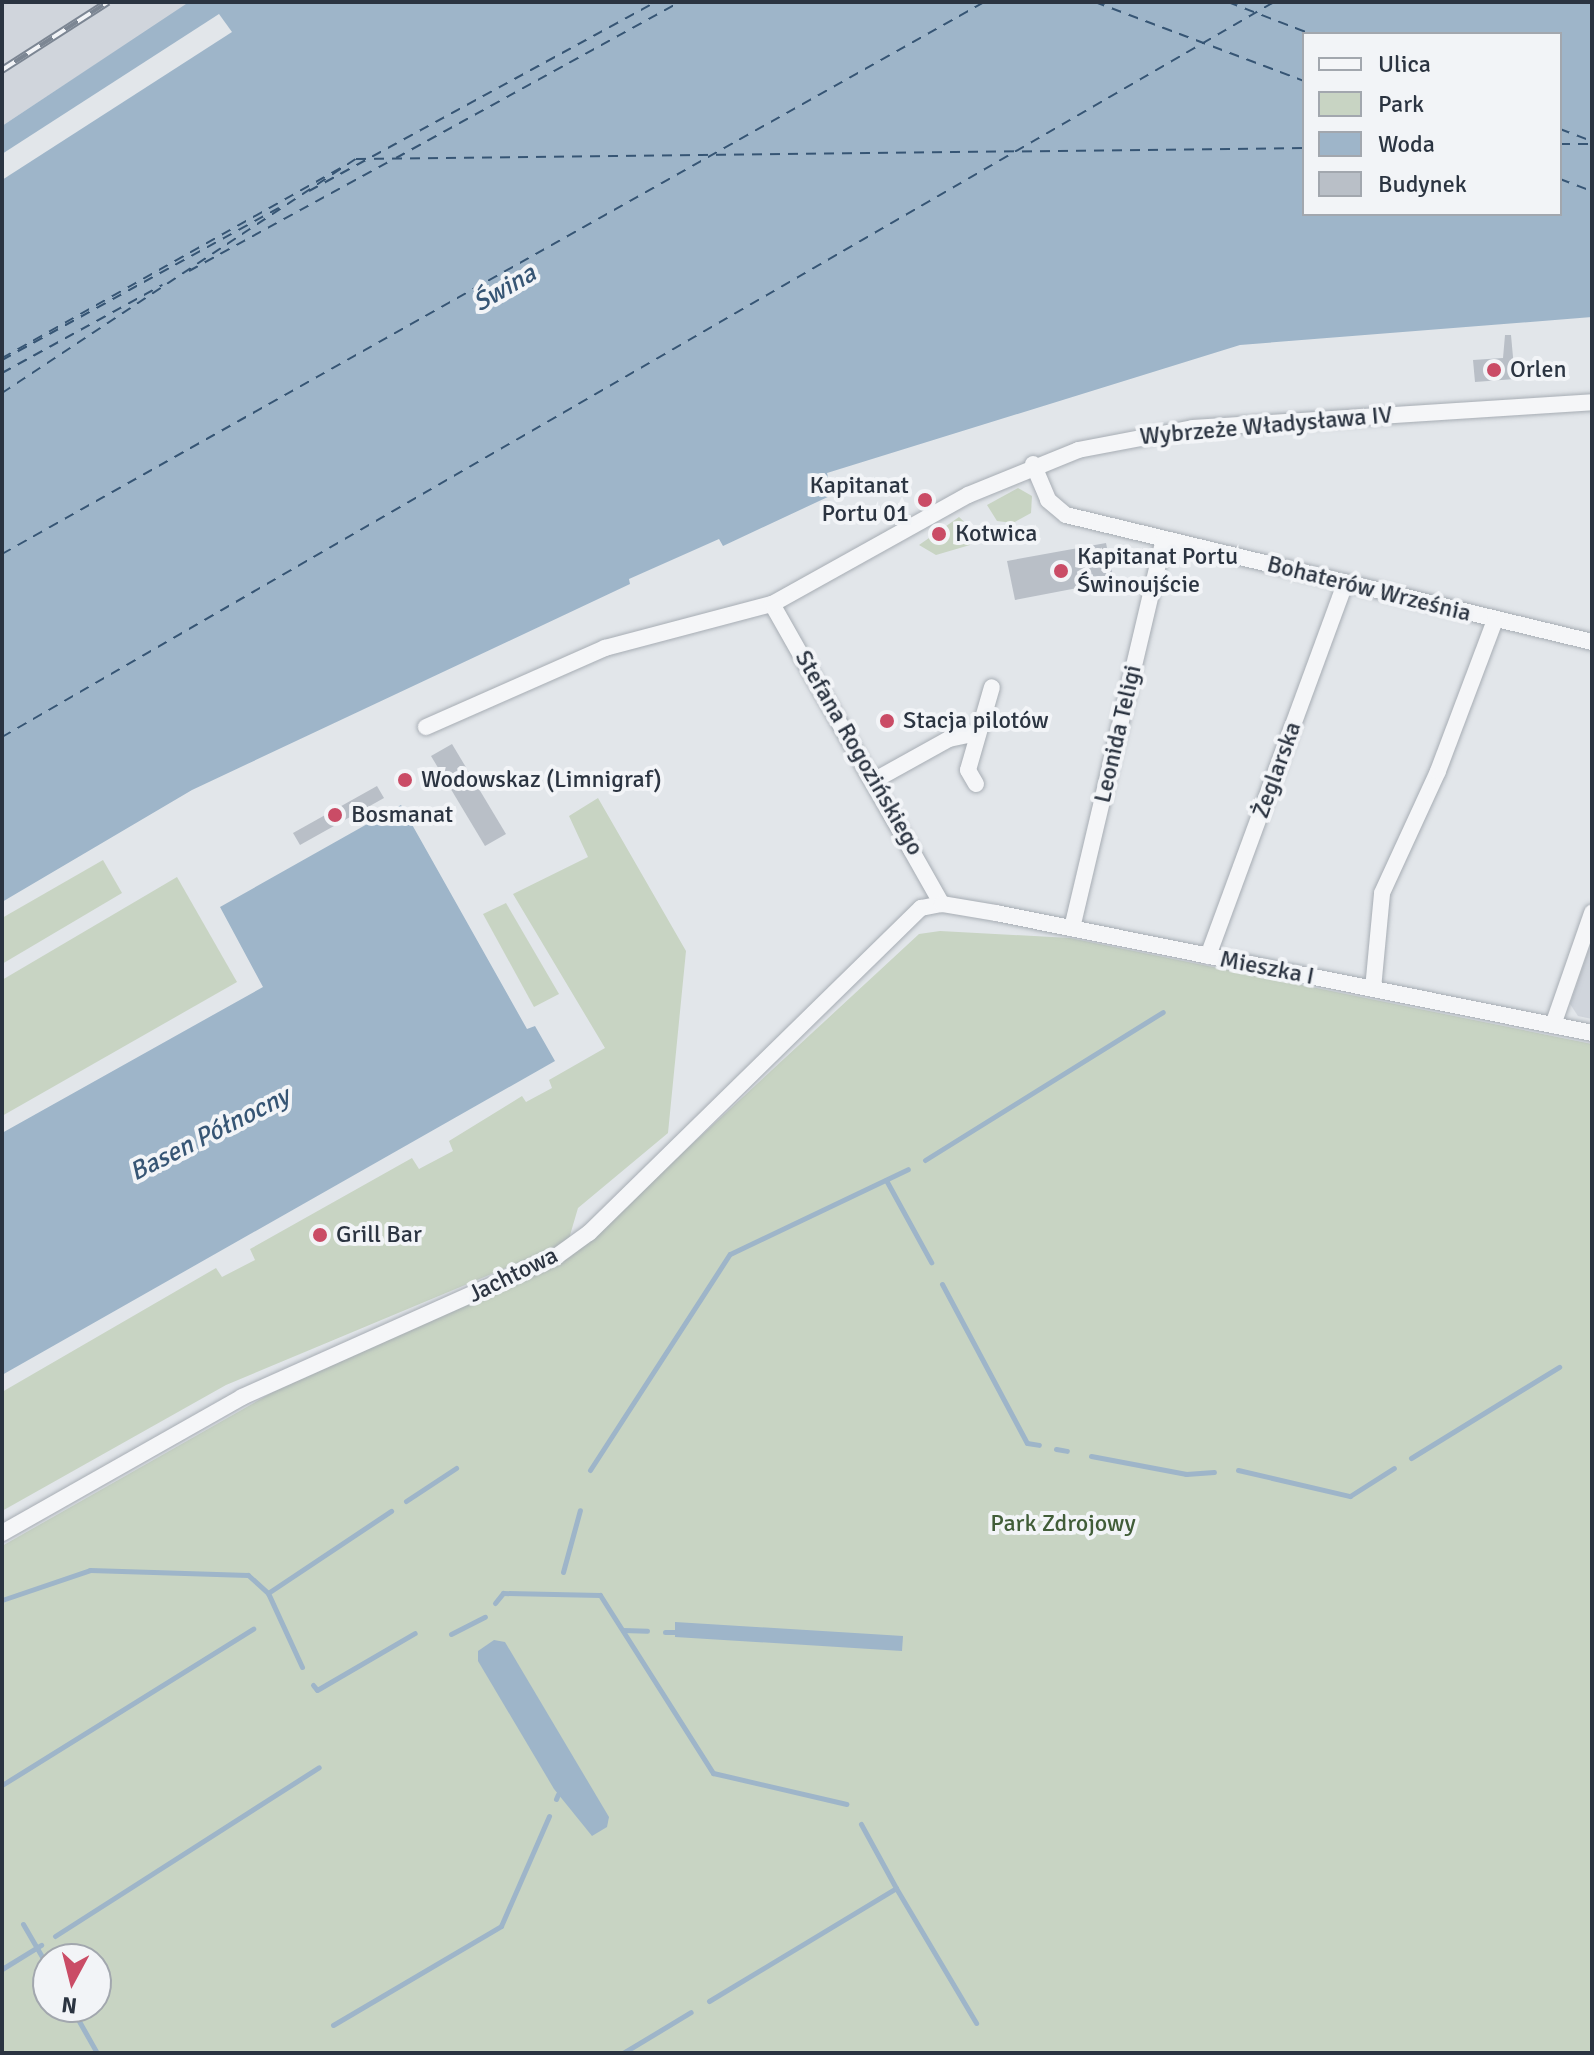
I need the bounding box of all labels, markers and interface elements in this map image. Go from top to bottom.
legend [1302,32,1562,216]
text: Ulica [1378,49,1431,79]
text: Park [1378,89,1424,119]
text: Woda [1378,129,1435,159]
text: Budynek [1378,169,1467,199]
water label: Świna [468,259,542,319]
place label: Orlen [1510,356,1567,384]
marker: Orlen [1485,361,1503,379]
street label: Wybrzeże Władysława IV [1138,401,1394,451]
place label: Kapitanat Portu 01 [809,472,909,528]
marker: Kapitanat Portu 01 [916,491,934,509]
place label: Kotwica [955,520,1037,548]
marker: Kotwica [930,525,948,543]
place label: Kapitanat Portu Świnoujście [1077,543,1238,599]
street label: Bohaterów Września [1264,550,1474,628]
marker: Kapitanat Portu Świnoujście [1052,562,1070,580]
street label: Stefana Rogozińskiego [789,645,929,861]
street label: Leonida Teligi [1088,662,1148,806]
place label: Stacja pilotów [903,707,1049,735]
marker: Stacja pilotów [878,712,896,730]
street label: Żeglarska [1246,718,1308,822]
place label: Wodowskaz (Limnigraf) [421,766,662,794]
marker: Wodowskaz (Limnigraf) [396,771,414,789]
place label: Bosmanat [351,801,453,829]
marker: Bosmanat [326,806,344,824]
street label: Mieszka I [1217,945,1317,991]
water label: Basen Północny [125,1081,295,1189]
place label: Grill Bar [336,1221,422,1249]
marker: Grill Bar [311,1226,329,1244]
street label: Jachtowa [463,1241,563,1309]
park label: Park Zdrojowy [990,1510,1136,1538]
north arrow [32,1943,112,2023]
text: N [60,1991,79,2020]

